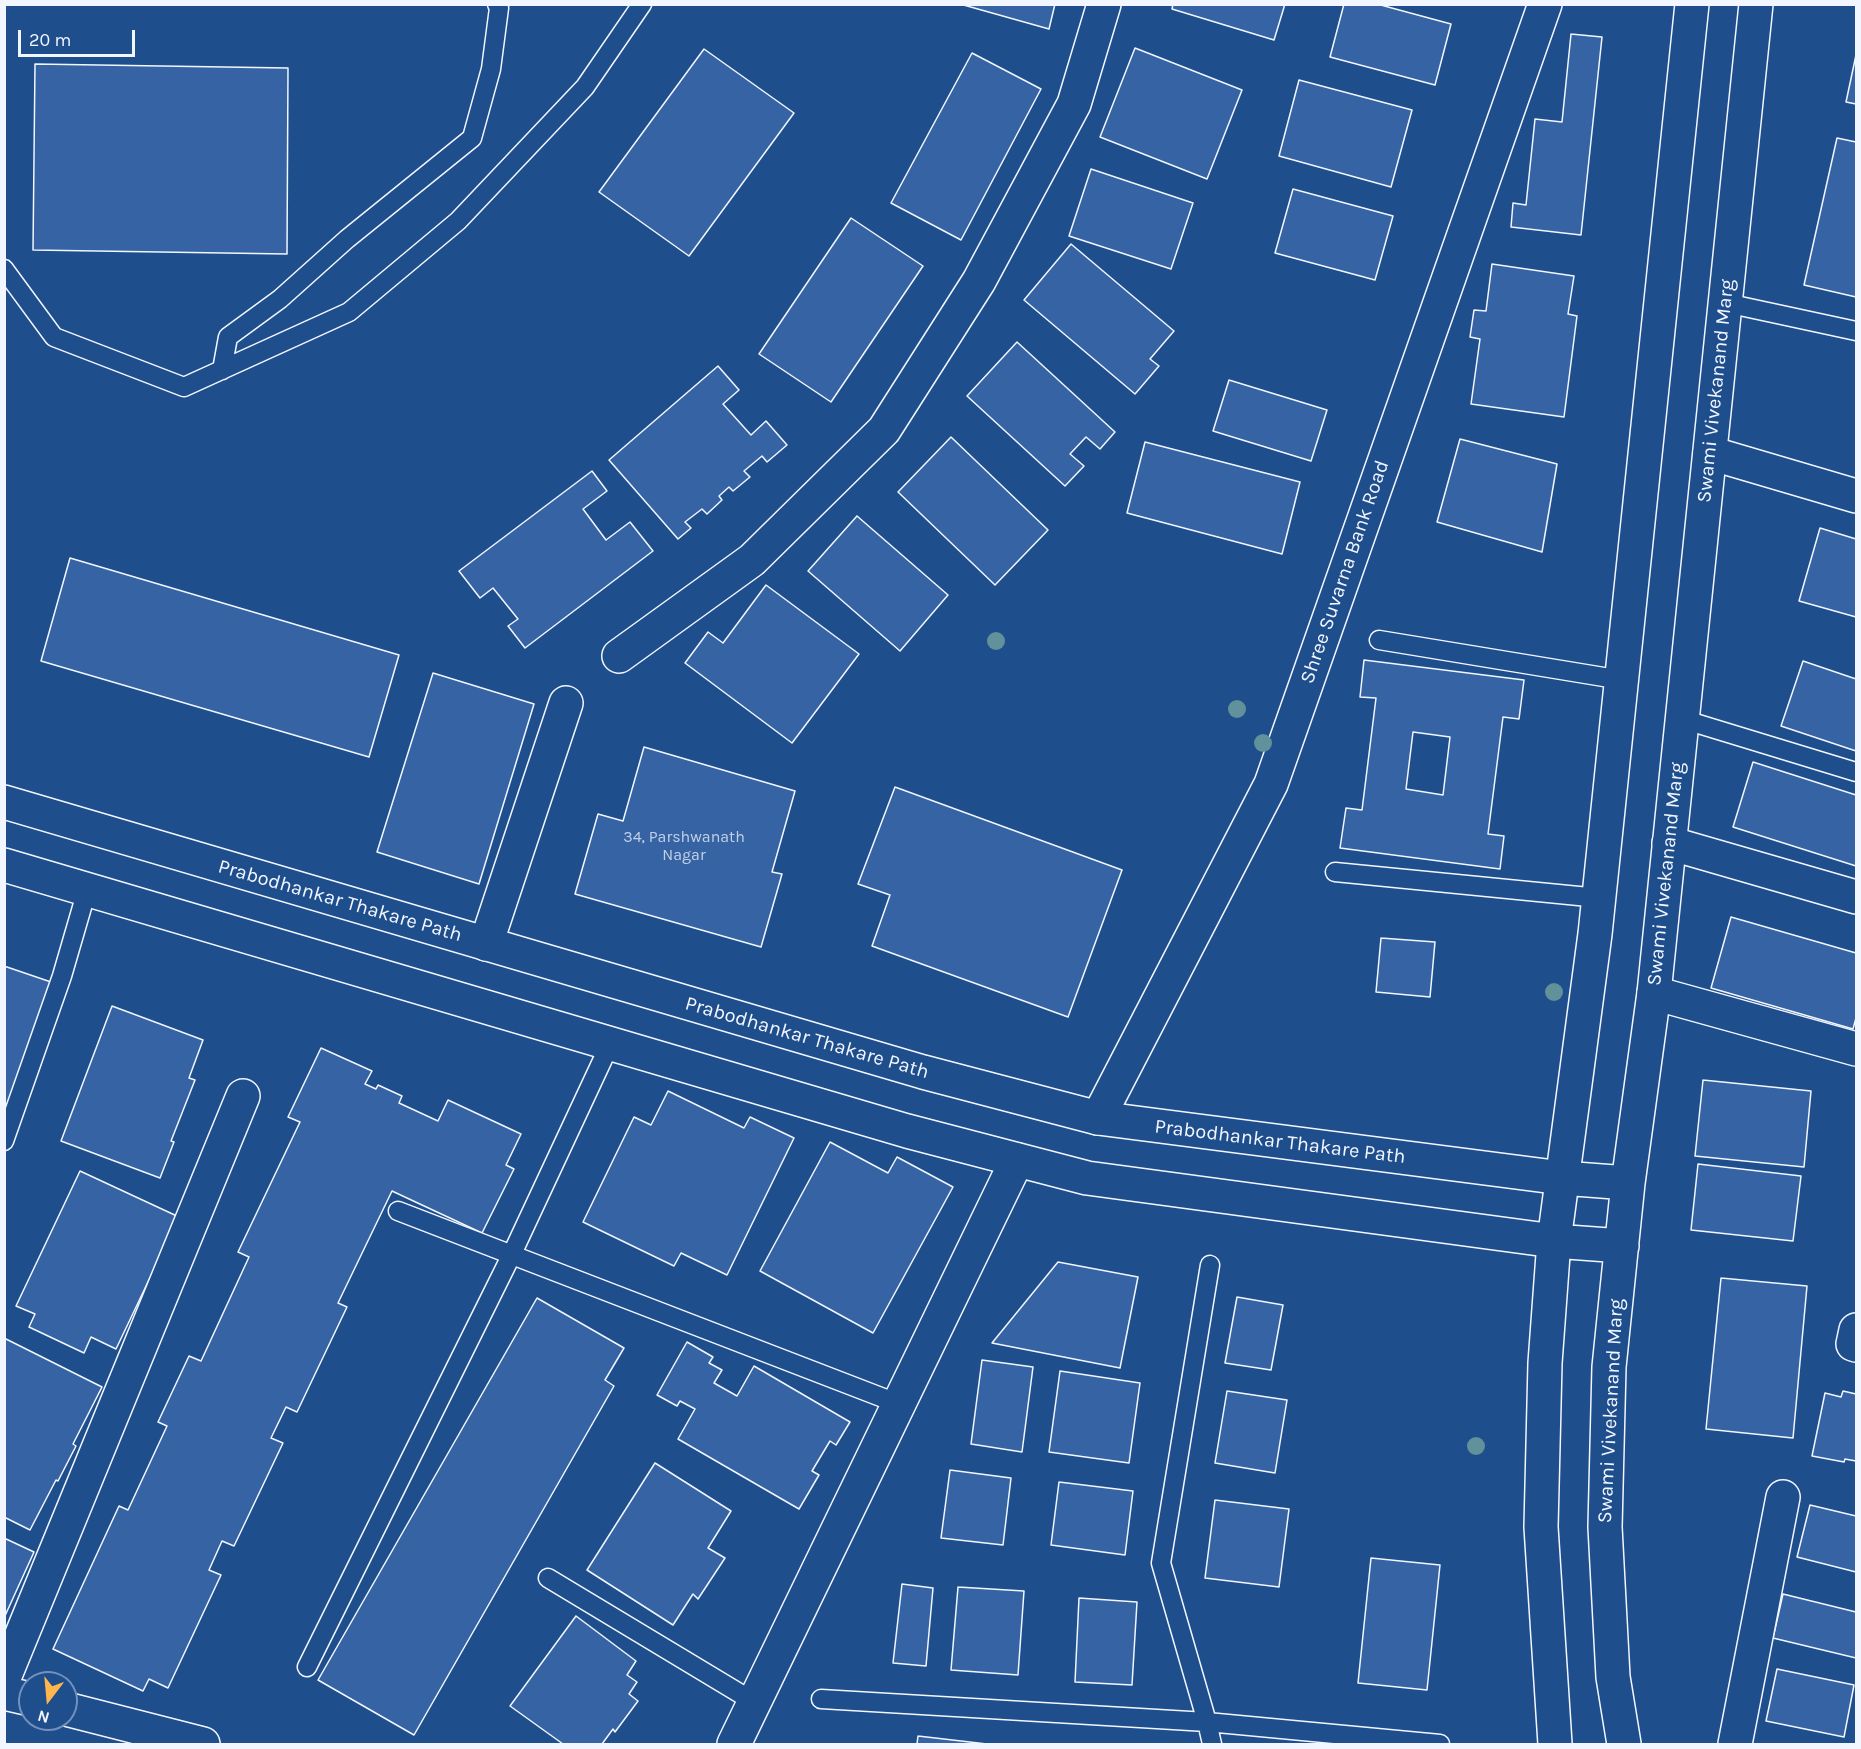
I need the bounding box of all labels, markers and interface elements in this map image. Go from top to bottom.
scale bar [21,18,138,56]
text: 20 m [29,29,71,51]
street label: Swami Vivekanand Marg [1692,278,1740,504]
street label: Shree Suvarna Bank Road [1295,457,1395,687]
street label: Swami Vivekanand Marg [1642,761,1690,987]
house number: 34, Parshwanath Nagar [623,827,745,865]
street label: Prabodhankar Thakare Path [215,855,465,947]
street label: Prabodhankar Thakare Path [682,992,932,1084]
street label: Prabodhankar Thakare Path [1153,1115,1407,1169]
street label: Swami Vivekanand Marg [1593,1298,1629,1524]
north arrow [18,1671,78,1731]
text: N [35,1706,52,1728]

